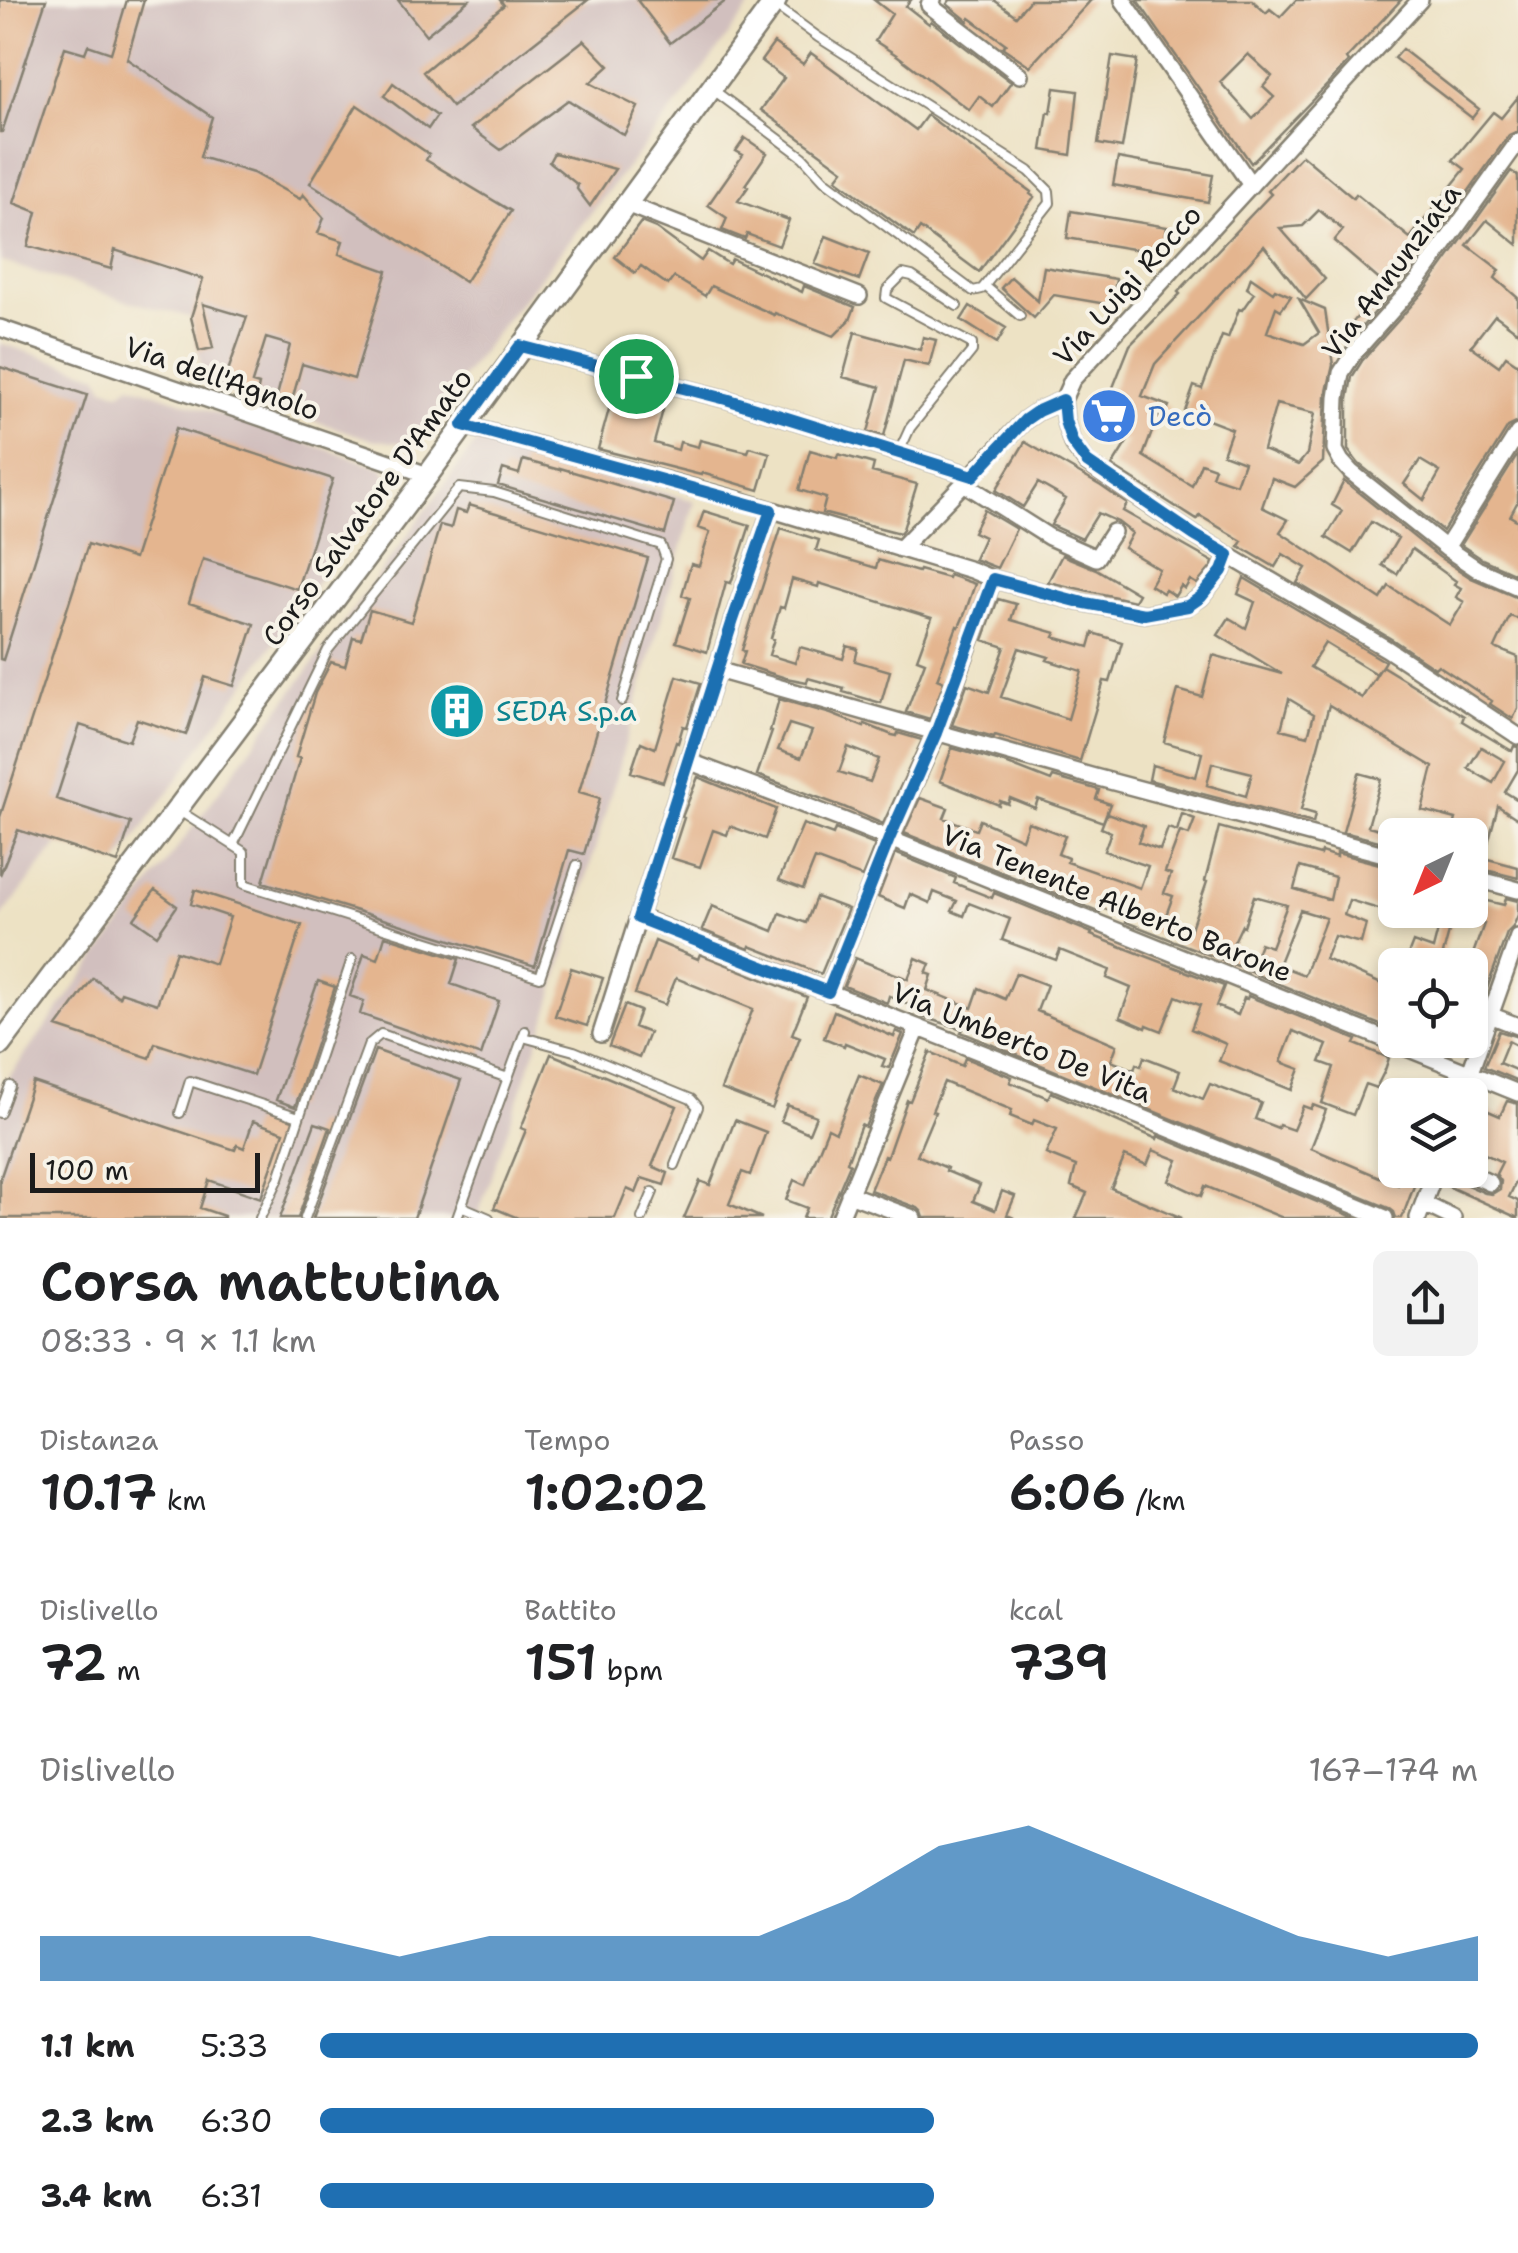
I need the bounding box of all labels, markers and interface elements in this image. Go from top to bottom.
street label: Via Annunziata [1313,176,1469,366]
street label: Via Luigi Rocco [1044,196,1210,374]
street label: Via dell'Agnolo [120,327,324,429]
pin [594,334,679,419]
icon: arrive [609,349,664,404]
street label: Corso Salvatore D'Amato [253,361,481,653]
supermarket icon: Decò [1079,386,1139,446]
place label: Decò [1148,397,1212,435]
building icon: SEDA S.p.a [427,681,487,741]
place label: SEDA S.p.a [496,692,637,730]
street label: Via Tenente Alberto Barone [936,815,1298,991]
north arrow [1378,818,1488,928]
map controls [1378,818,1488,1188]
button: locate [1378,948,1488,1058]
street label: Via Umberto De Vita [886,972,1158,1112]
button: layers [1378,1078,1488,1188]
scale bar [30,1148,260,1192]
text: 100 m [45,1151,129,1189]
text: Corsa mattutina [40,1244,500,1318]
button: share [1373,1251,1478,1356]
text: 08:33 · 9 × 1.1 km [40,1319,316,1362]
text: Distanza [40,1421,158,1459]
text: Tempo [524,1421,611,1459]
text: Passo [1009,1421,1084,1459]
text: 10.17 [40,1459,157,1526]
text: 1:02:02 [524,1459,708,1526]
text: 6:06 [1009,1459,1126,1526]
text: km [157,1481,206,1519]
text: /km [1126,1481,1186,1519]
text: Dislivello [40,1591,159,1629]
text: Battito [524,1591,617,1629]
text: kcal [1009,1591,1063,1629]
text: 72 [40,1629,107,1696]
text: 151 [524,1629,597,1696]
text: 739 [1009,1629,1109,1696]
text: m [107,1651,141,1689]
text: bpm [597,1651,663,1689]
text: Dislivello [40,1748,176,1791]
text: 167–174 m [1309,1748,1478,1791]
text: 1.1 km [40,2024,135,2067]
text: 5:33 [200,2024,268,2067]
text: 2.3 km [40,2099,154,2142]
text: 6:30 [200,2099,273,2142]
text: 3.4 km [40,2174,152,2217]
text: 6:31 [200,2174,262,2217]

